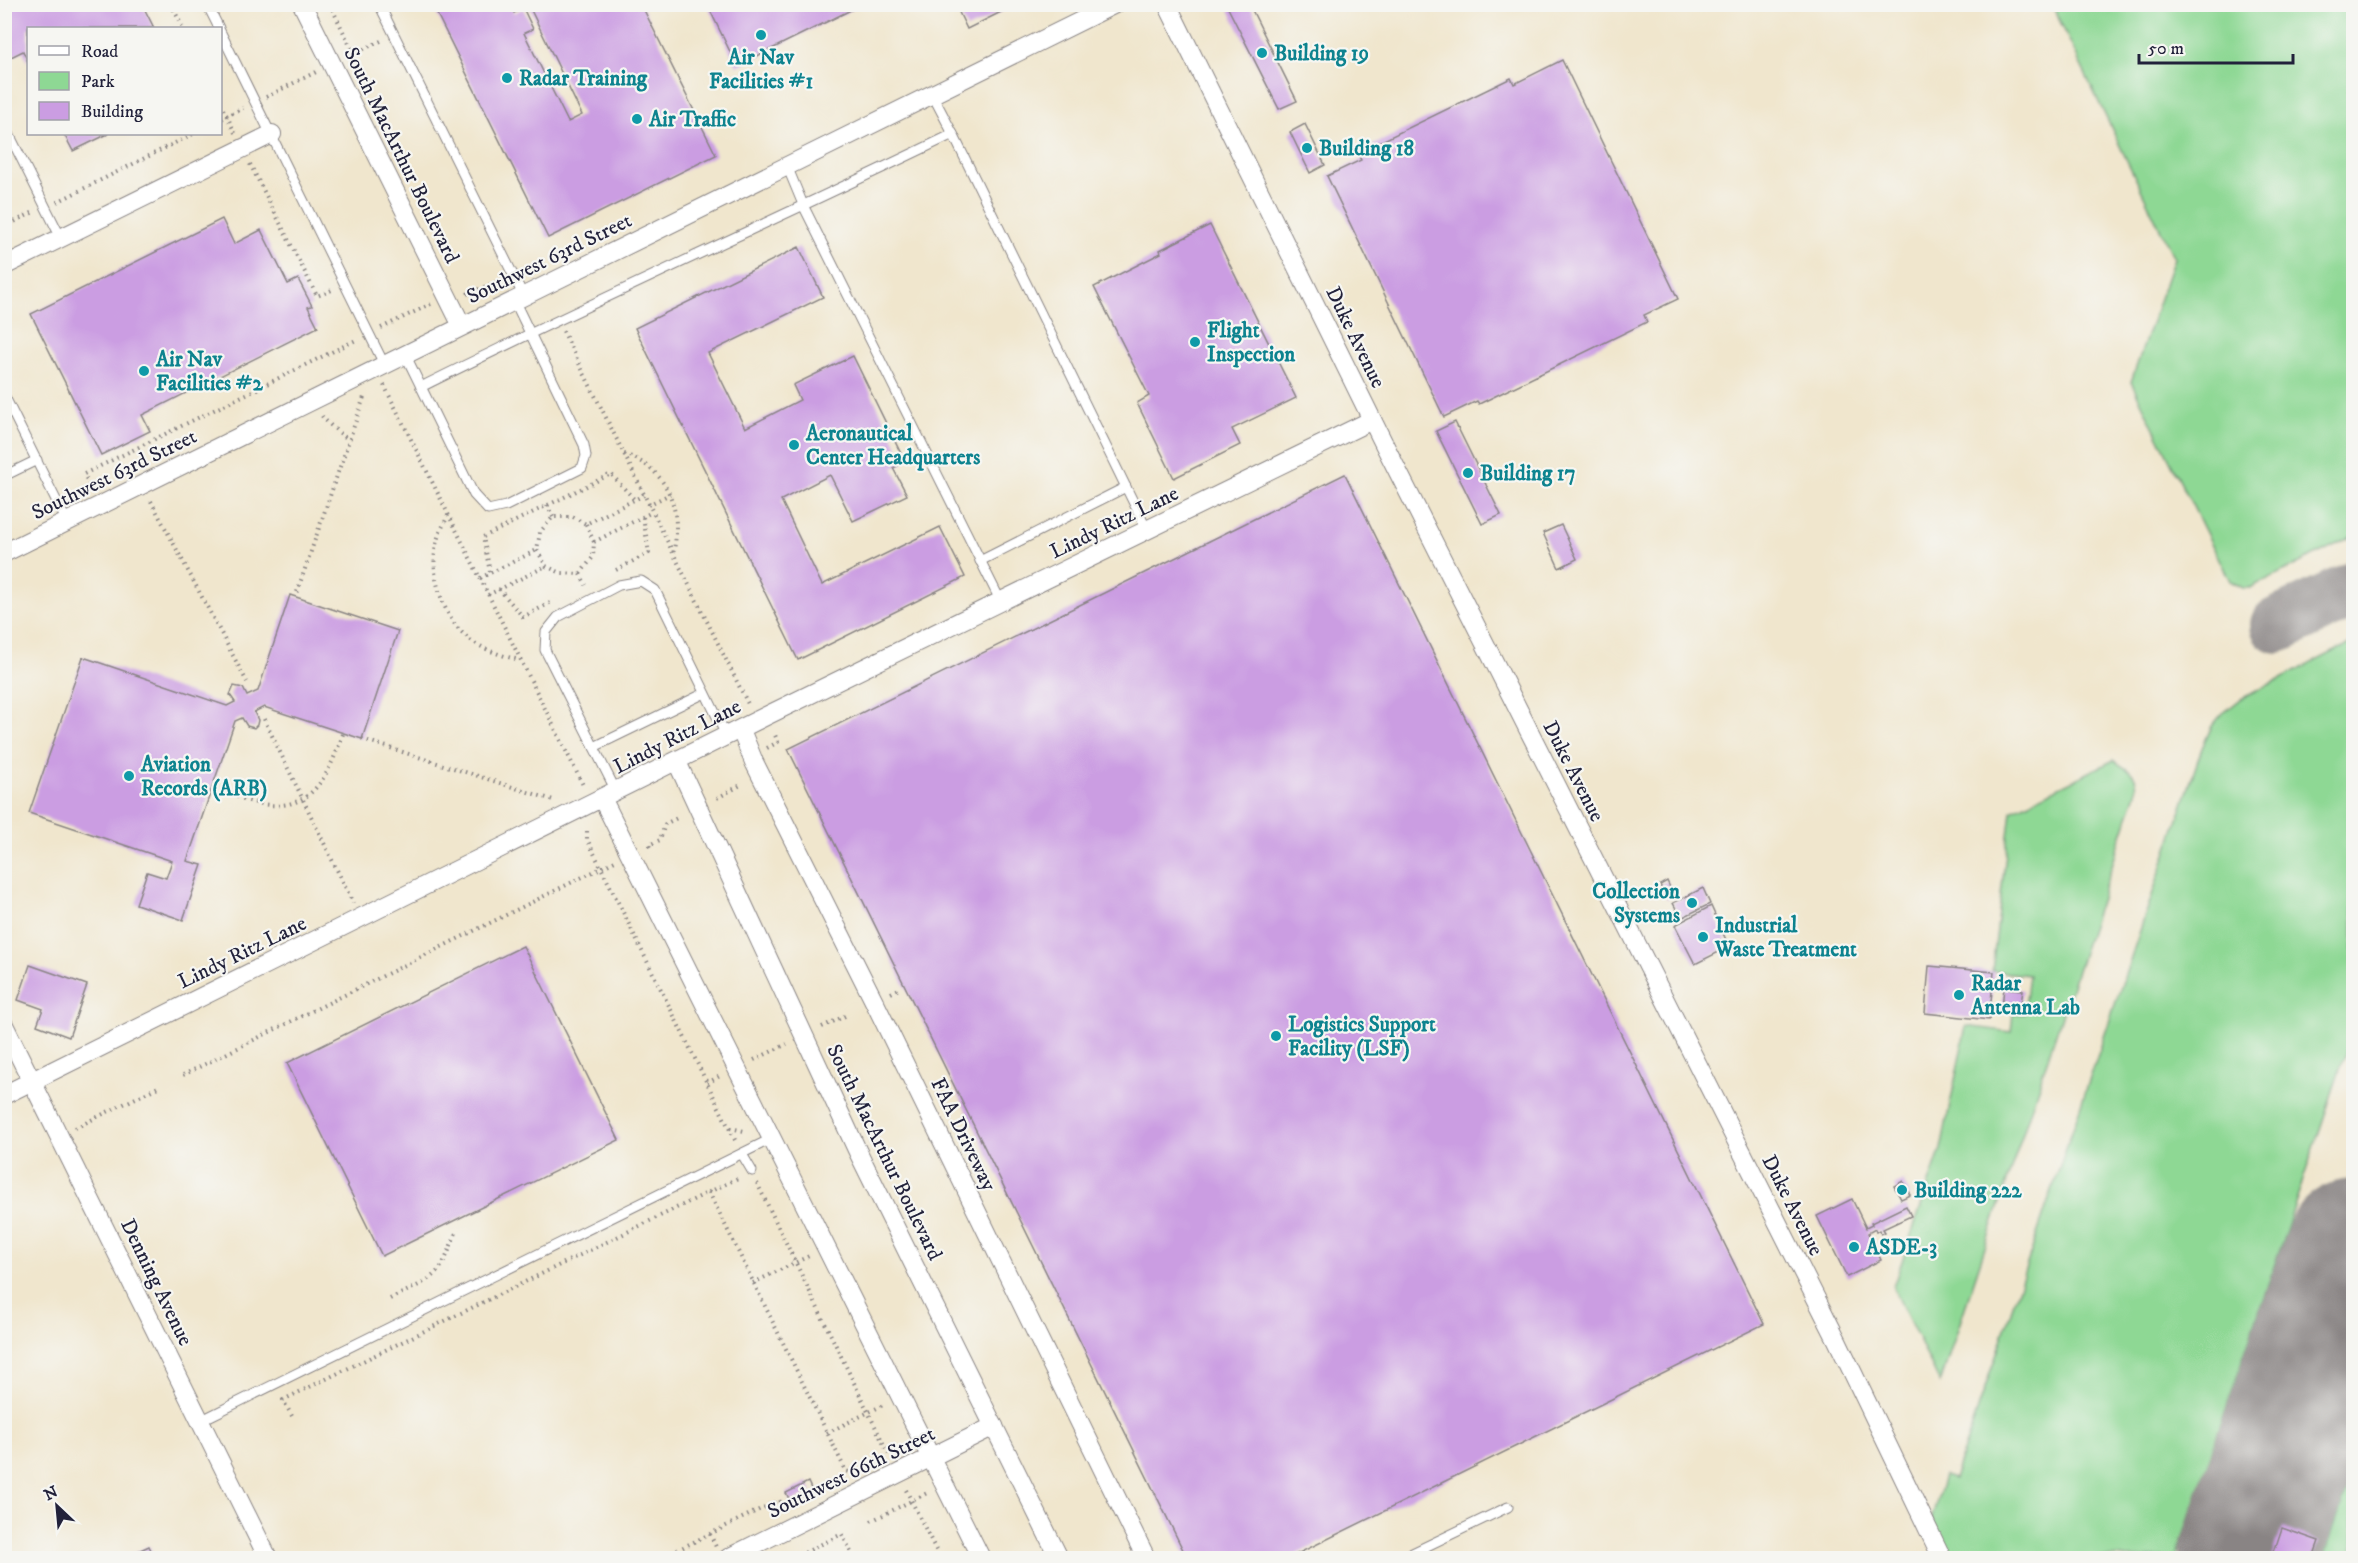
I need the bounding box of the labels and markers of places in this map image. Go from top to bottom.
marker: Air Nav Facilities #1 [754,28,768,42]
place label: Building 19 [1274,41,1369,67]
place label: Air Nav Facilities #1 [709,45,813,95]
marker: Building 19 [1255,46,1269,60]
place label: Radar Training [519,66,648,92]
marker: Radar Training [500,71,514,85]
place label: Air Traffic [648,107,736,133]
marker: Air Traffic [630,112,644,126]
place label: Building 18 [1319,136,1414,162]
marker: Building 18 [1300,141,1314,155]
place label: Flight Inspection [1207,318,1296,368]
marker: Flight Inspection [1188,335,1202,349]
place label: Air Nav Facilities #2 [155,347,263,397]
marker: Air Nav Facilities #2 [137,364,151,378]
place label: Aeronautical Center Headquarters [805,421,980,471]
marker: Aeronautical Center Headquarters [787,438,801,452]
place label: Building 17 [1480,461,1576,487]
marker: Building 17 [1461,466,1475,480]
place label: Aviation Records (ARB) [140,752,267,802]
marker: Aviation Records (ARB) [122,769,136,783]
place label: Collection Systems [1592,879,1681,929]
marker: Collection Systems [1685,896,1699,910]
place label: Industrial Waste Treatment [1714,913,1857,963]
marker: Industrial Waste Treatment [1696,930,1710,944]
place label: Radar Antenna Lab [1970,971,2080,1021]
marker: Radar Antenna Lab [1952,988,1966,1002]
place label: Logistics Support Facility (LSF) [1288,1012,1436,1062]
marker: Logistics Support Facility (LSF) [1269,1029,1283,1043]
place label: Building 222 [1914,1178,2022,1204]
marker: Building 222 [1895,1183,1909,1197]
place label: ASDE-3 [1865,1235,1937,1261]
marker: ASDE-3 [1847,1240,1861,1254]

